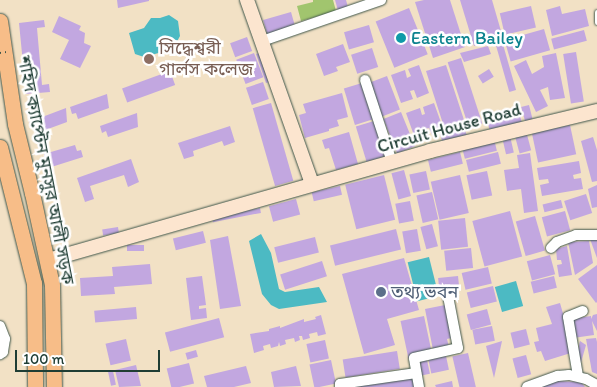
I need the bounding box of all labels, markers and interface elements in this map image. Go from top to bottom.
place label: Eastern Bailey [411,27,523,49]
marker: Eastern Bailey [395,32,407,44]
place label: সিদ্ধেশ্বরী গার্লস কলেজ [159,38,254,80]
marker: সিদ্ধেশ্বরী গার্লস কলেজ [143,53,155,65]
street label: শহিদ ক্যাপ্টেন মুনসুর আলী সড়ক [13,54,79,286]
street label: Circuit House Road [375,98,523,158]
place label: তথ্য ভবন [391,281,458,303]
marker: তথ্য ভবন [375,286,387,298]
scale bar [18,340,162,372]
text: 100 m [23,350,64,368]

